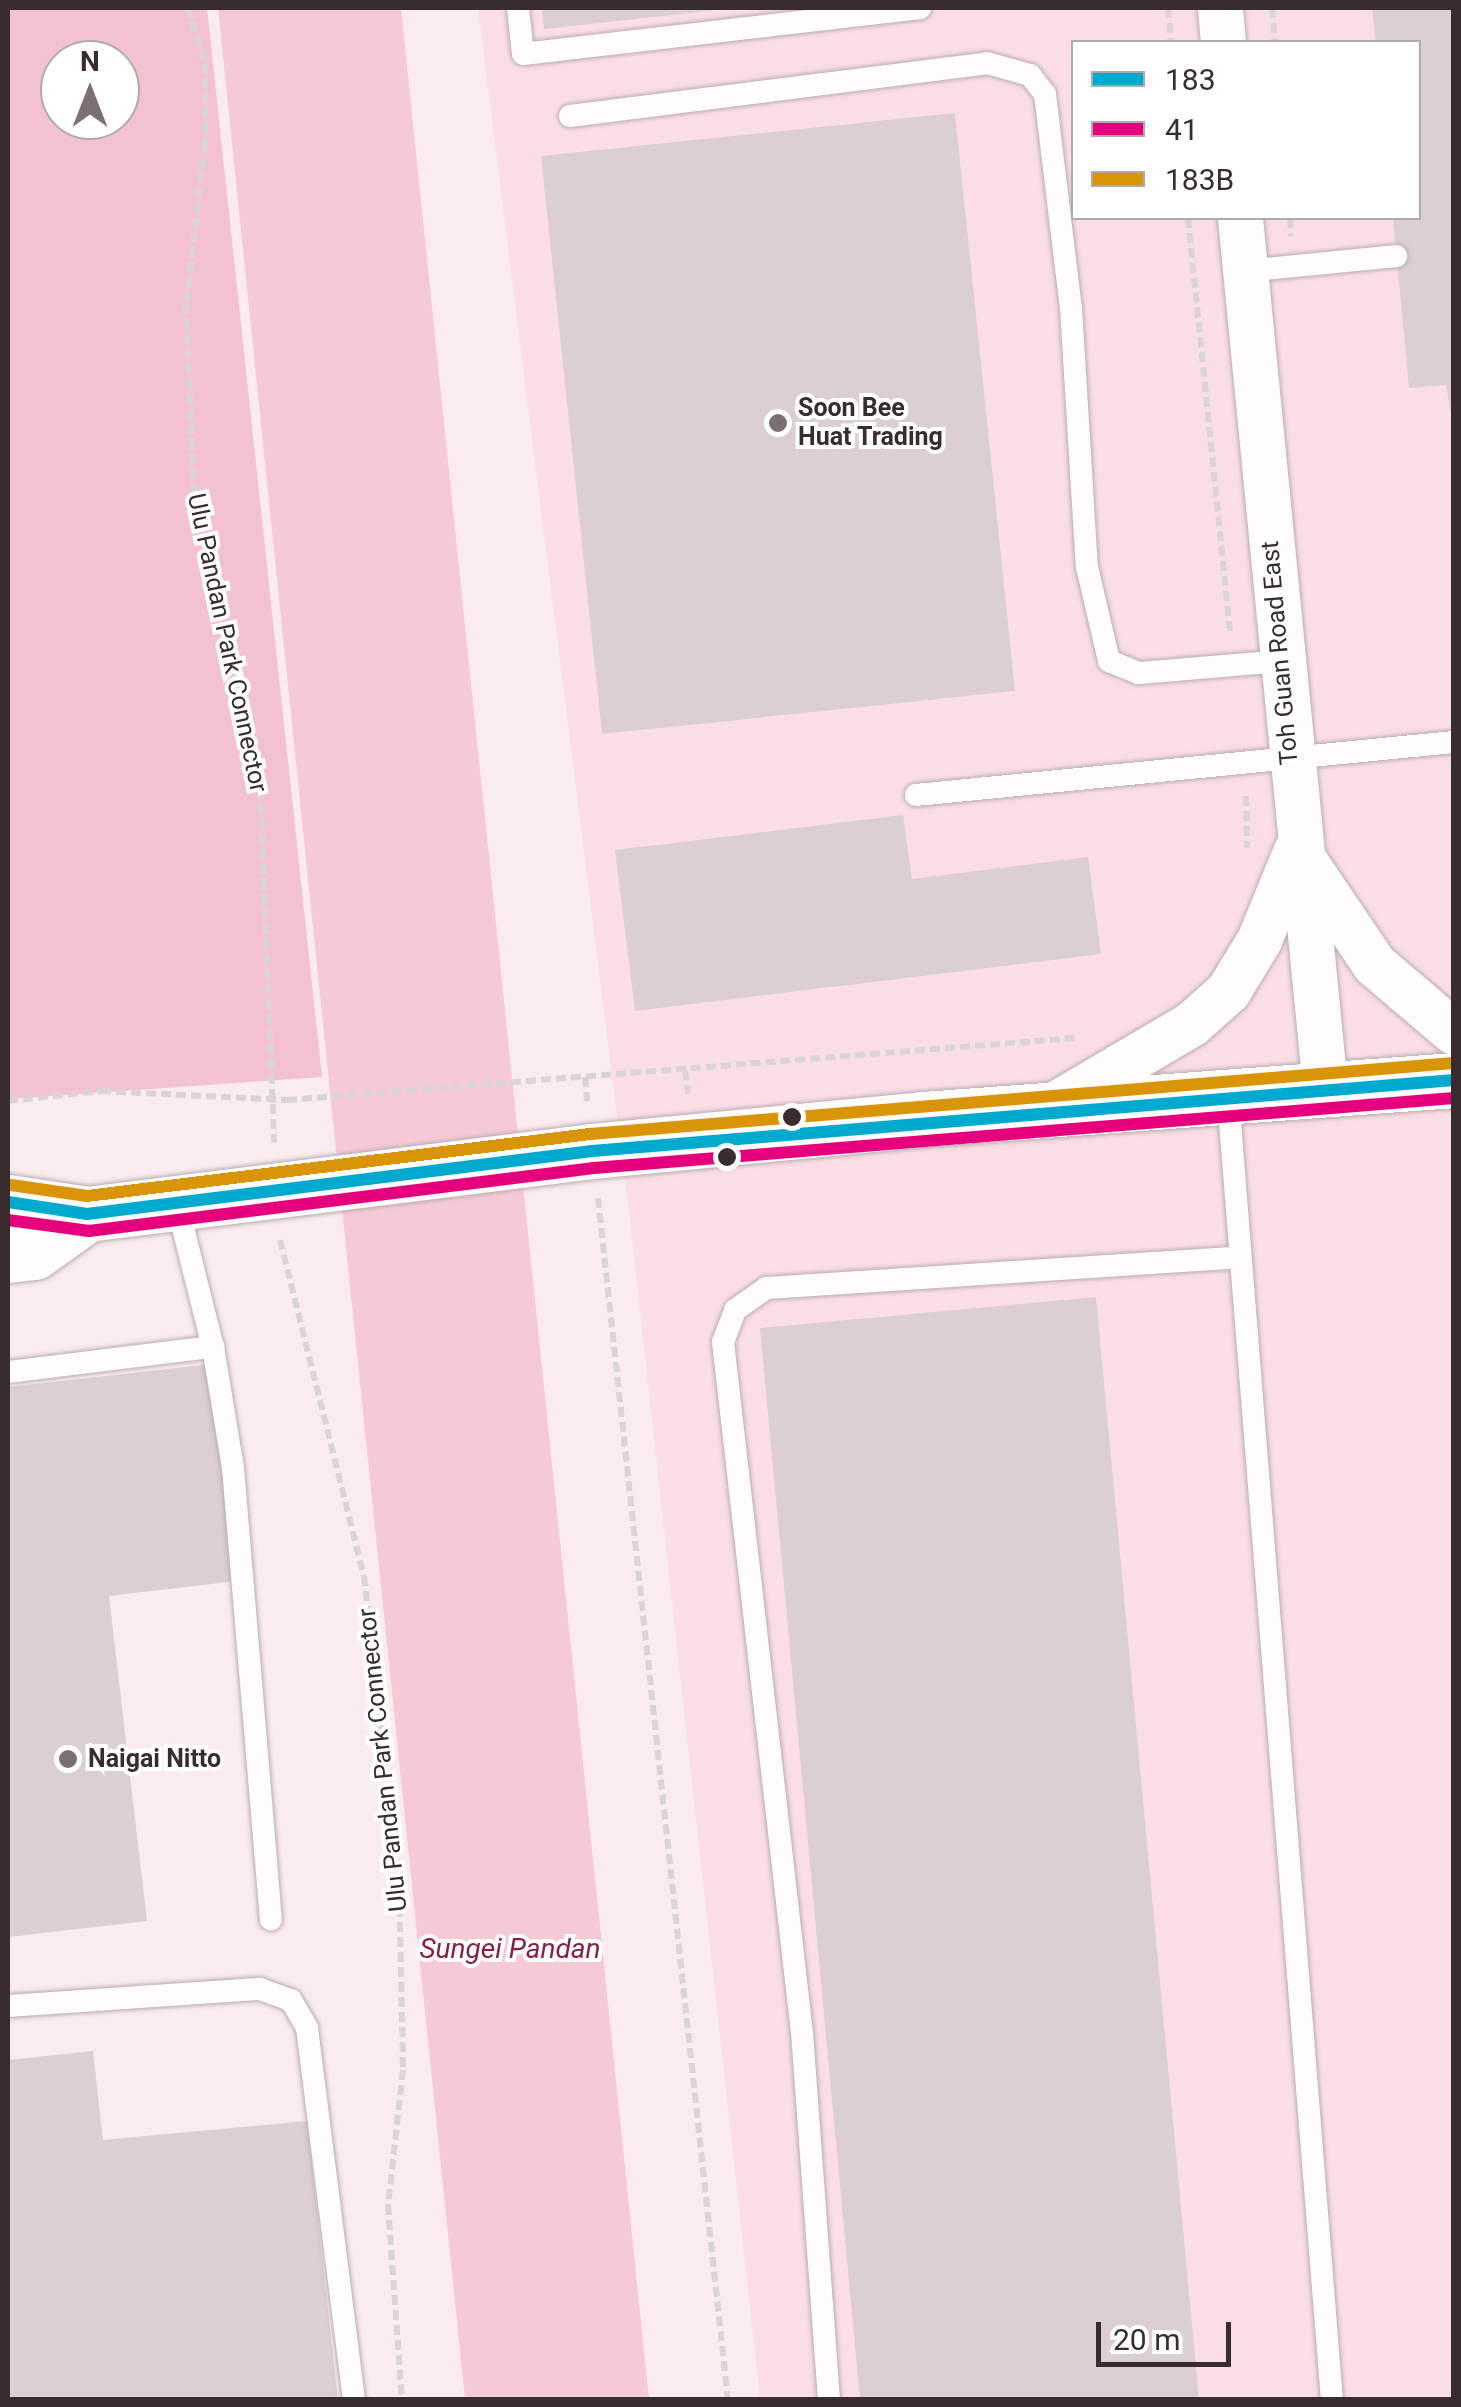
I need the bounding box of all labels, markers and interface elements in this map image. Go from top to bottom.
north arrow [40,40,140,140]
legend [1071,40,1421,220]
text: N [80,45,100,78]
text: 183 [1165,62,1216,97]
text: 41 [1165,112,1199,147]
text: 183B [1165,162,1234,197]
place label: Soon Bee Huat Trading [798,394,943,453]
marker: Soon Bee Huat Trading [767,412,789,434]
street label: Ulu Pandan Park Connector [181,491,273,795]
street label: Toh Guan Road East [1255,540,1305,766]
unlabelled marker [782,1107,802,1127]
unlabelled marker [717,1147,737,1167]
street label: Ulu Pandan Park Connector [352,1607,414,1913]
place label: Naigai Nitto [88,1744,221,1774]
marker: Naigai Nitto [57,1748,79,1770]
water label: Sungei Pandan [419,1932,601,1966]
scale bar [1101,2302,1236,2364]
text: 20 m [1113,2322,1180,2357]

